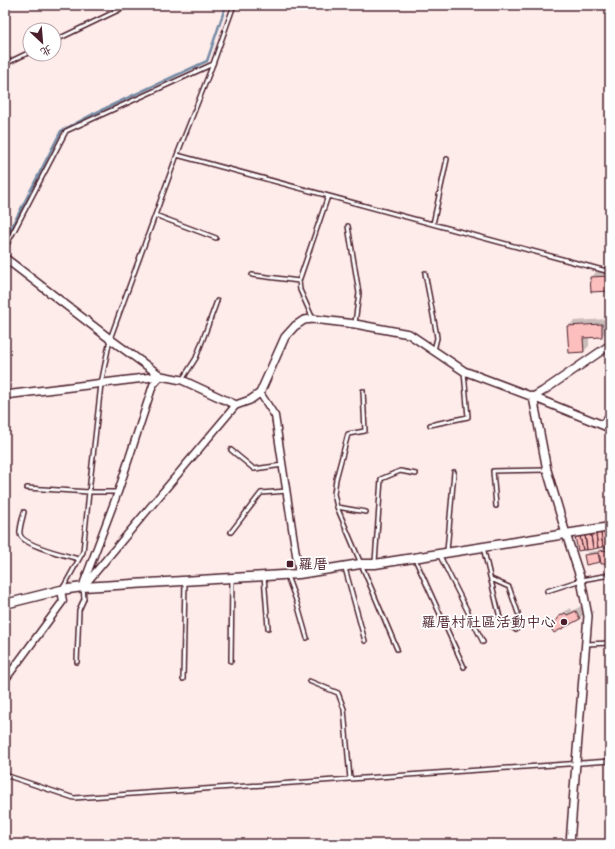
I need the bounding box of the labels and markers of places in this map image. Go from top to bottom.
place label: 羅厝 [298,555,328,573]
marker: 羅厝 [285,559,295,569]
place label: 羅厝村社區活動中心 [421,613,556,631]
marker: 羅厝村社區活動中心 [559,617,569,627]

